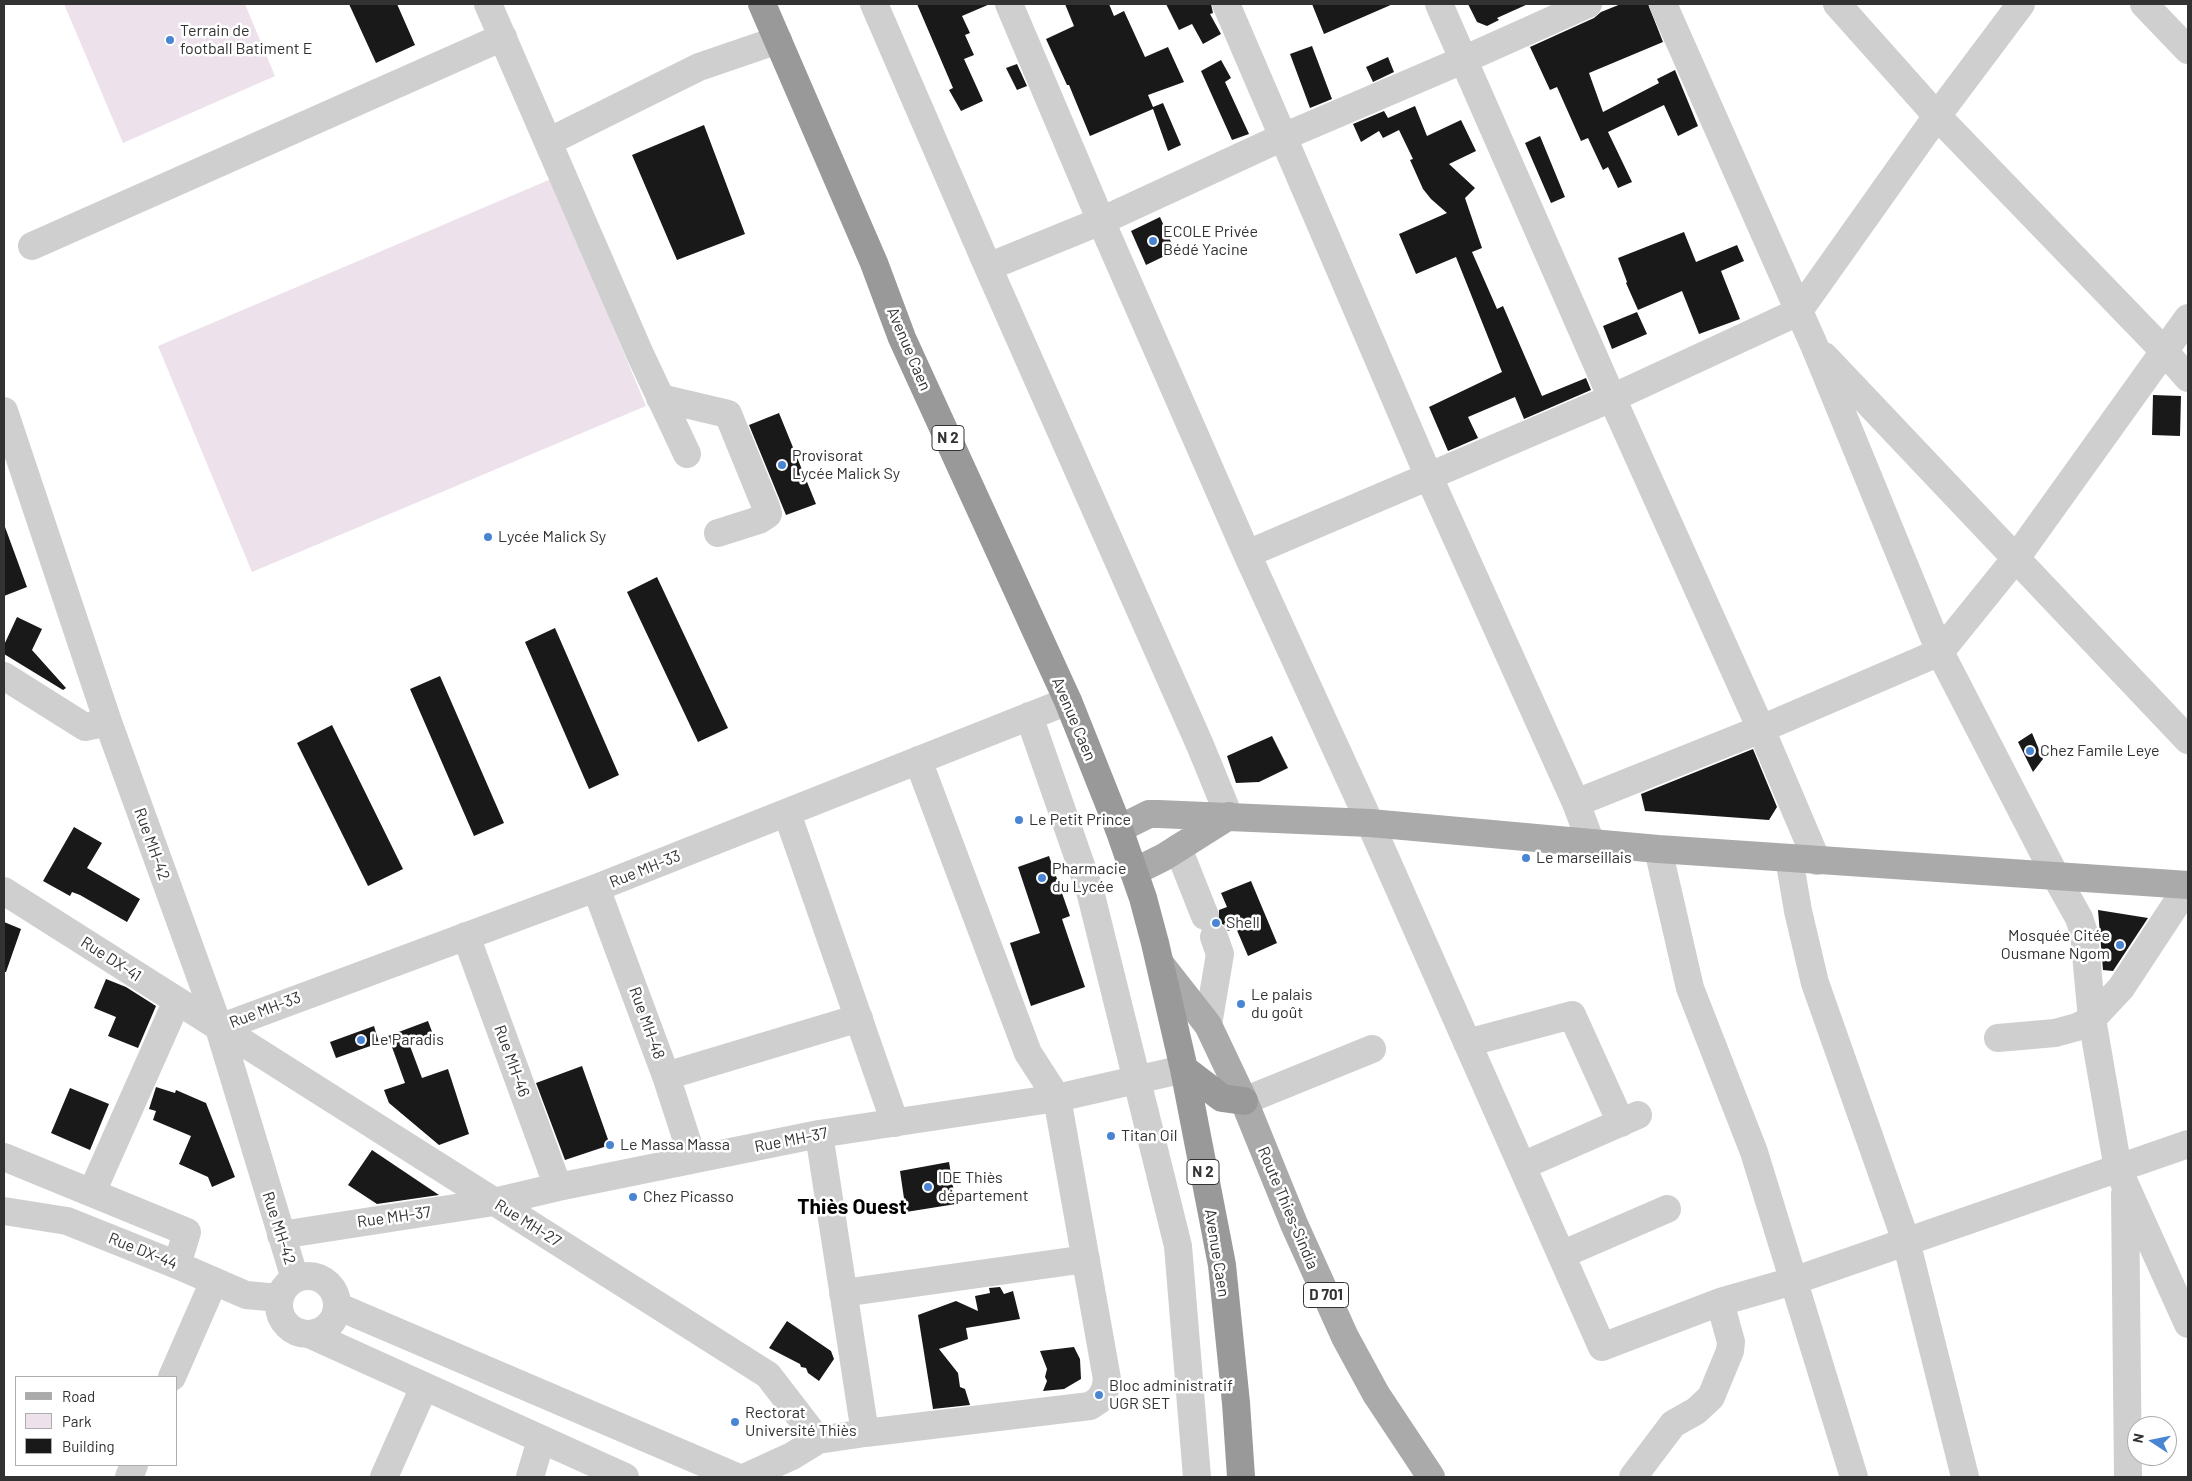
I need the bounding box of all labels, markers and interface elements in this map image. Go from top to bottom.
place label: Terrain de football Batiment E [180,21,313,59]
marker: Terrain de football Batiment E [164,34,176,46]
place label: ECOLE Privée Bédé Yacine [1163,222,1258,260]
marker: ECOLE Privée Bédé Yacine [1147,235,1159,247]
street label: Avenue Caen [883,304,935,394]
road number: N 2 [932,426,964,450]
place label: Provisorat Lycée Malick Sy [792,446,900,484]
marker: Provisorat Lycée Malick Sy [776,459,788,471]
place label: Lycée Malick Sy [498,527,606,547]
marker: Lycée Malick Sy [482,531,494,543]
street label: Avenue Caen [1048,674,1100,764]
place label: Chez Famile Leye [2040,741,2160,761]
marker: Chez Famile Leye [2024,745,2036,757]
street label: Rue MH-42 [130,805,174,883]
place label: Le Petit Prince [1029,810,1131,830]
marker: Le Petit Prince [1013,814,1025,826]
street label: Rue MH-33 [607,846,683,892]
place label: Le marseillais [1536,848,1632,868]
marker: Le marseillais [1520,852,1532,864]
place label: Pharmacie du Lycée [1052,859,1126,897]
marker: Pharmacie du Lycée [1036,872,1048,884]
place label: Shell [1226,913,1260,933]
marker: Shell [1210,917,1222,929]
place label: Mosquée Citée Ousmane Ngom [2001,926,2110,964]
street label: Rue DX-41 [77,932,145,986]
marker: Mosquée Citée Ousmane Ngom [2114,939,2126,951]
street label: Rue MH-48 [625,984,669,1062]
place label: Le palais du goût [1251,985,1312,1023]
street label: Rue MH-33 [227,988,303,1032]
marker: Le palais du goût [1235,998,1247,1010]
street label: Rue MH-46 [490,1022,534,1100]
place label: Le Paradis [371,1030,444,1050]
marker: Le Paradis [355,1034,367,1046]
street label: Rue MH-37 [753,1124,829,1156]
place label: Titan Oil [1121,1126,1177,1146]
marker: Titan Oil [1105,1130,1117,1142]
place label: Le Massa Massa [620,1135,730,1155]
marker: Le Massa Massa [604,1139,616,1151]
street label: Route Thies-Sindia [1253,1144,1323,1272]
road number: N 2 [1187,1160,1219,1184]
place label: IDE Thiès département [938,1168,1029,1206]
marker: IDE Thiès département [922,1181,934,1193]
place label: Chez Picasso [643,1187,734,1207]
street label: Rue MH-42 [258,1189,300,1267]
marker: Chez Picasso [627,1191,639,1203]
district label: Thiès Ouest [797,1194,907,1220]
street label: Rue MH-27 [491,1195,565,1251]
street label: Rue MH-37 [356,1202,432,1232]
street label: Avenue Caen [1201,1208,1233,1298]
street label: Rue DX-44 [106,1228,180,1274]
road number: D 701 [1304,1282,1348,1308]
legend [15,1376,178,1466]
place label: Bloc administratif UGR SET [1109,1376,1233,1414]
text: Road [62,1387,95,1405]
marker: Bloc administratif UGR SET [1093,1389,1105,1401]
place label: Rectorat Université Thiès [745,1403,857,1441]
text: Park [62,1412,91,1430]
marker: Rectorat Université Thiès [729,1416,741,1428]
north arrow [2127,1416,2177,1466]
text: N [2129,1432,2147,1444]
text: Building [62,1437,115,1455]

